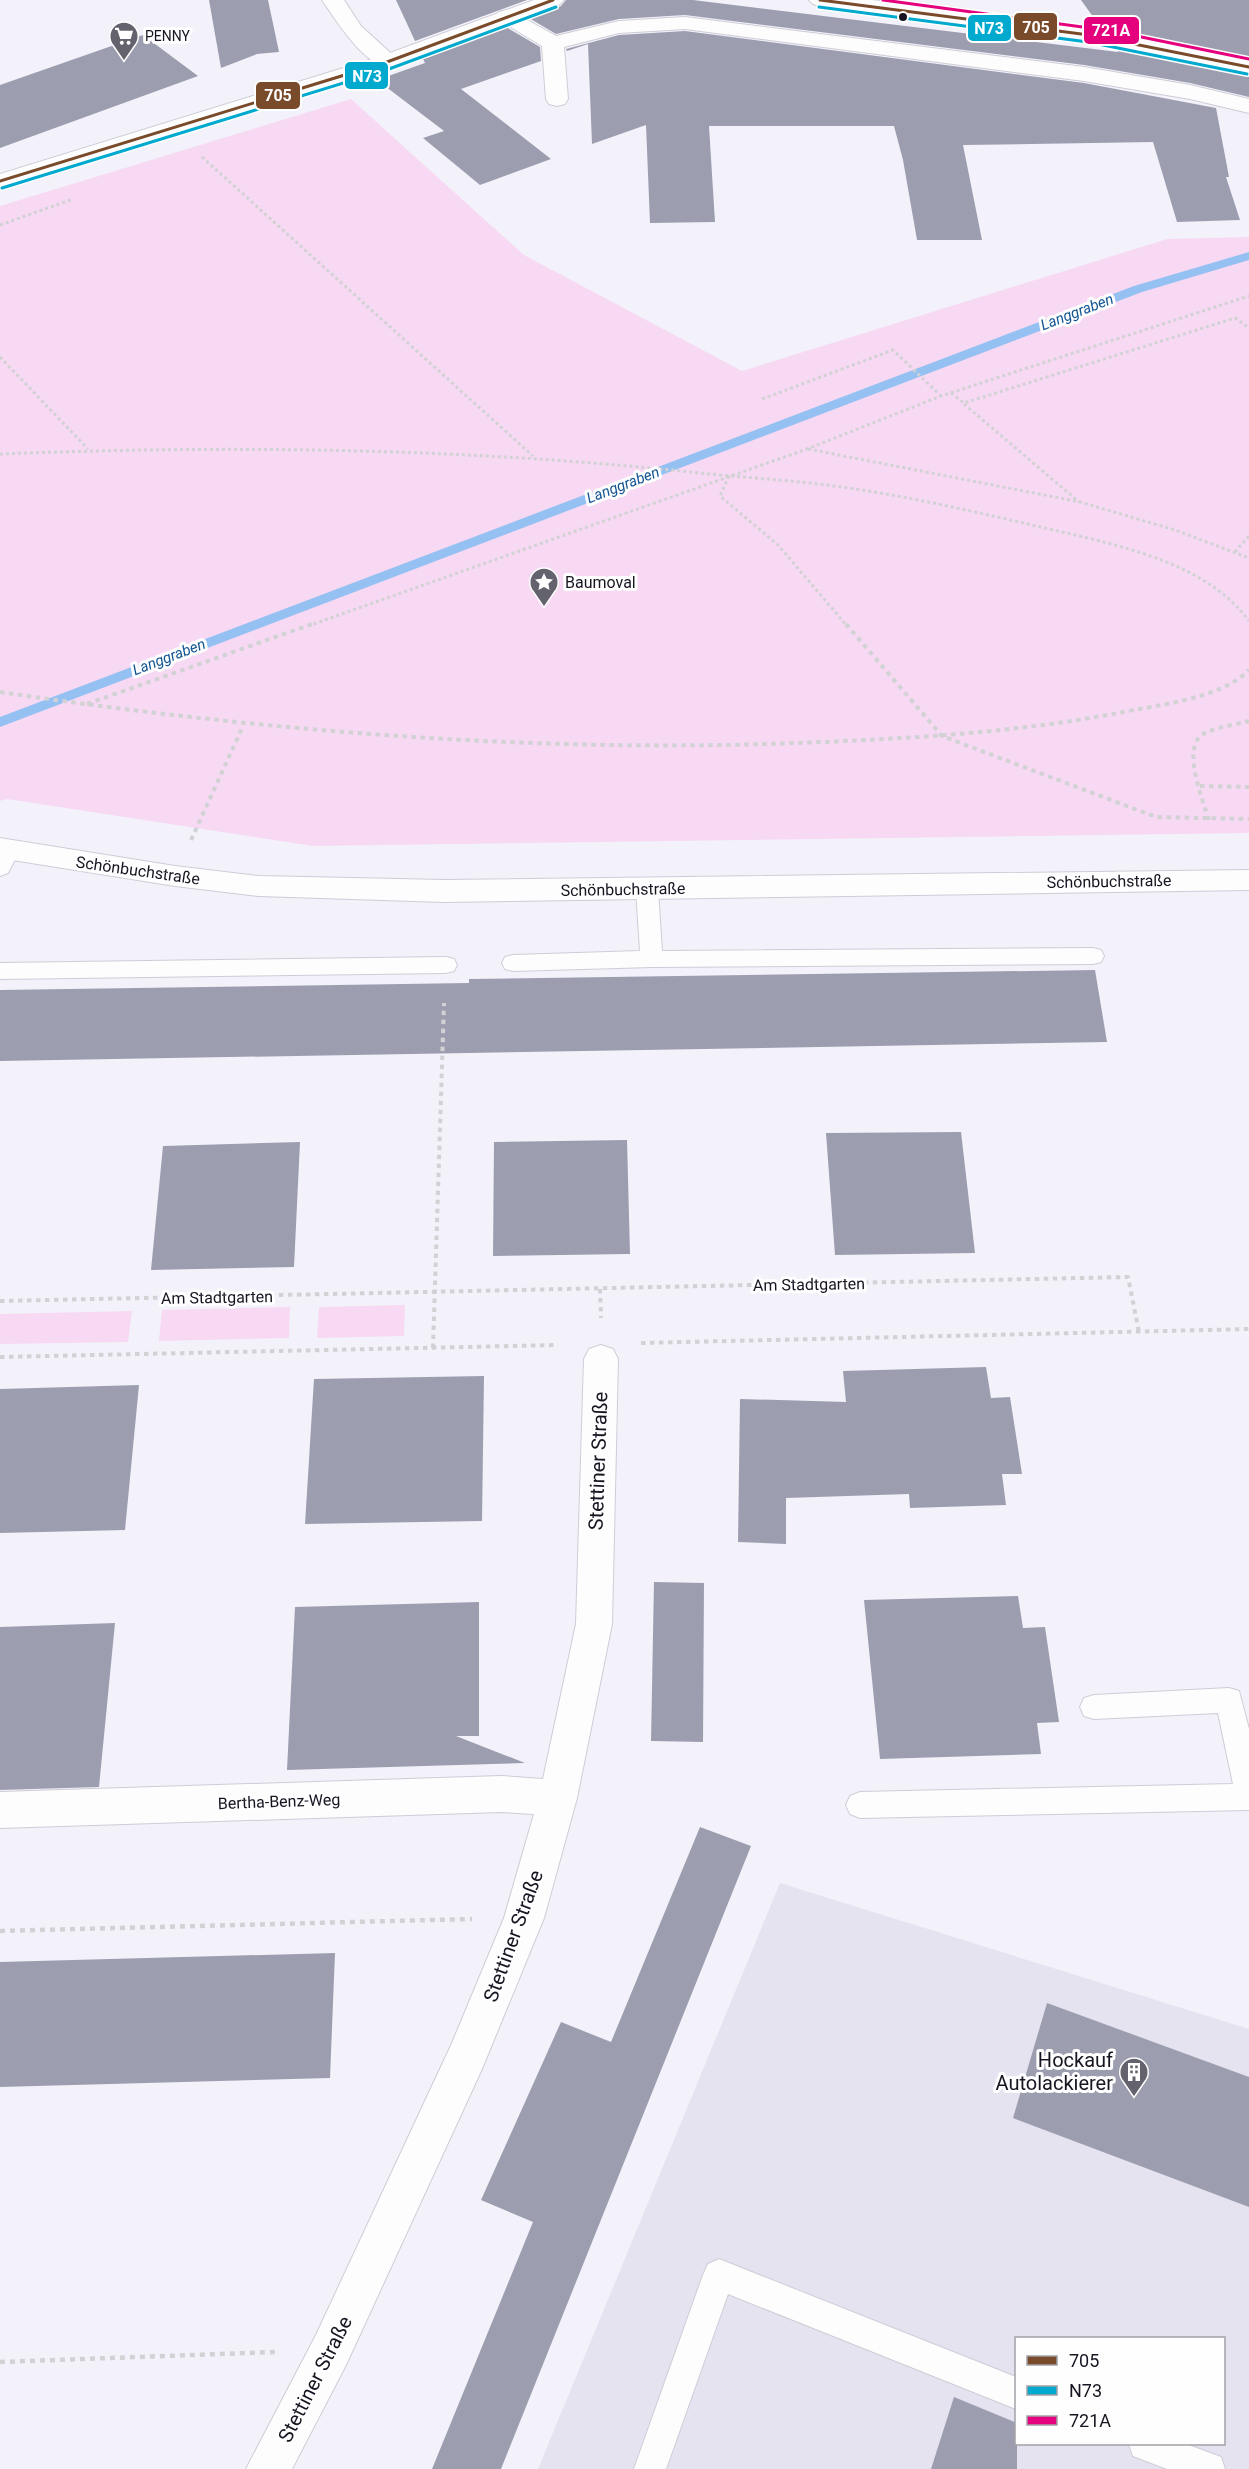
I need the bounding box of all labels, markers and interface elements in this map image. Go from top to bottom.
unlabelled marker [897,11,909,23]
line badge: 705 [1013,12,1058,41]
line badge: N73 [967,14,1012,42]
line badge: 721A [1083,16,1140,45]
text: 705 [1022,18,1050,37]
text: N73 [974,19,1004,38]
supermarket icon: PENNY [108,20,140,62]
text: 721A [1092,21,1130,40]
place label: PENNY [145,28,191,44]
line badge: N73 [344,61,389,90]
text: N73 [352,67,382,86]
line badge: 705 [255,81,301,110]
text: 705 [264,86,292,105]
water label: Langgraben [1038,290,1116,334]
water label: Langgraben [584,463,662,507]
place icon: Baumoval [528,566,560,608]
place label: Baumoval [565,573,636,592]
water label: Langgraben [130,635,208,679]
street label: Schönbuchstraße [75,852,201,889]
street label: Schönbuchstraße [1046,871,1172,892]
street label: Schönbuchstraße [560,879,686,900]
street label: Am Stadtgarten [753,1274,865,1295]
street label: Am Stadtgarten [161,1287,273,1308]
street label: Stettiner Straße [584,1391,612,1531]
street label: Bertha-Benz-Weg [217,1790,341,1813]
street label: Stettiner Straße [478,1867,548,2005]
place label: Hockauf Autolackierer [995,2048,1113,2095]
building icon: Hockauf Autolackierer [1118,2056,1150,2098]
street label: Stettiner Straße [273,2312,357,2446]
legend [1015,2337,1225,2445]
text: 705 [1069,2350,1099,2371]
text: N73 [1069,2380,1102,2401]
text: 721A [1069,2410,1111,2431]

